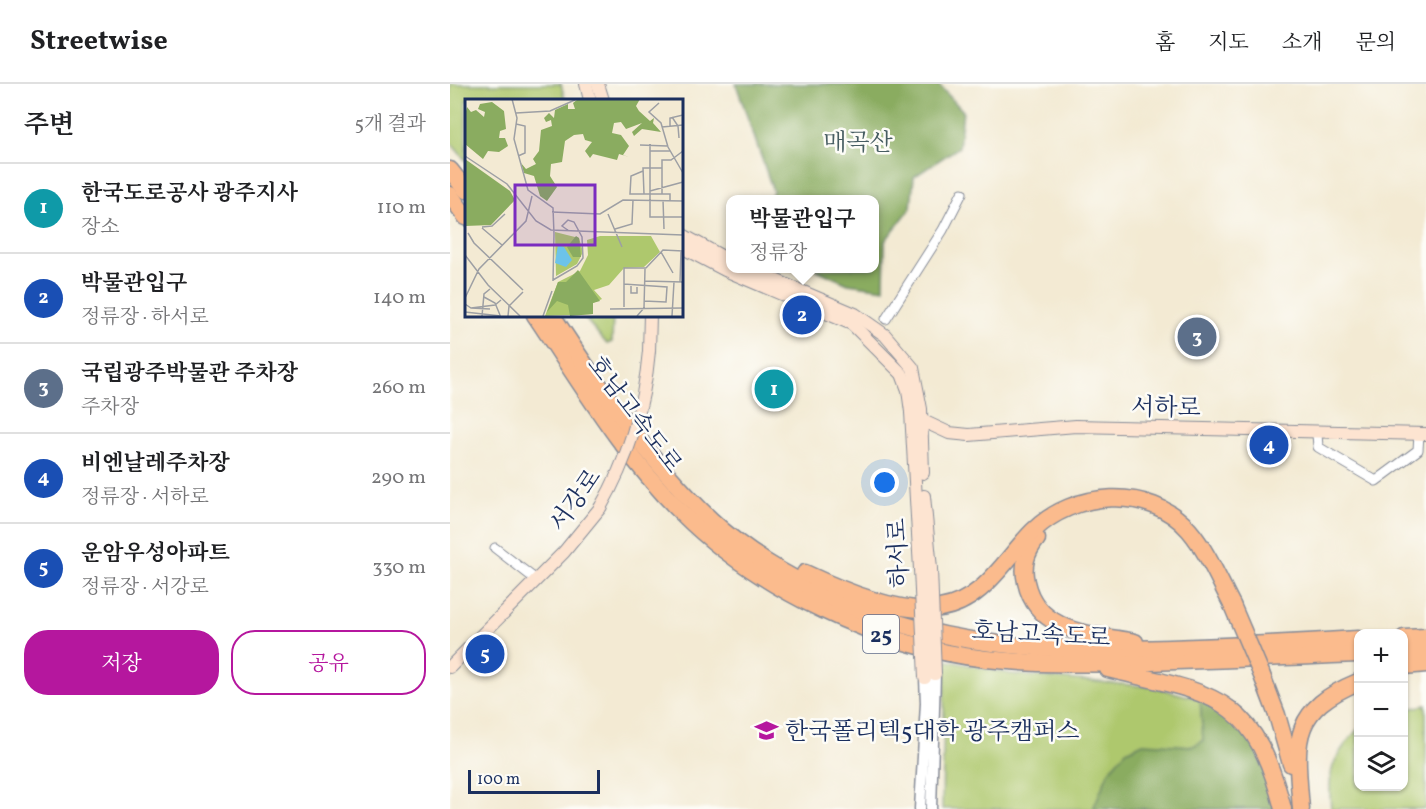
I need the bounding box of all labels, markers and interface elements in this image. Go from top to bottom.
text: Streetwise [30,22,168,61]
text: 홈 [1155,29,1175,58]
text: 지도 [1208,29,1249,58]
text: 소개 [1282,29,1322,58]
text: 문의 [1355,29,1396,58]
inset map [465,99,682,316]
text: 주변 [24,108,74,144]
text: 5개 결과 [354,111,426,139]
park label: 매곡산 [823,127,894,161]
text: 한국도로공사 광주지사 [81,179,298,210]
text: 1 [39,194,48,222]
text: 110 m [377,194,426,222]
popup [726,195,879,273]
text: 박물관입구 [749,205,856,236]
text: 장소 [81,214,120,242]
text: 정류장 [749,240,807,268]
text: 박물관입구 [81,269,187,300]
text: 2 [38,284,49,312]
text: 140 m [373,284,426,312]
pin: 2 [782,292,822,338]
text: 정류장 · 하서로 [81,304,209,332]
pin: 3 [1178,314,1216,360]
street label: 호남고속도로 [578,349,689,481]
text: 국립광주박물관 주차장 [81,359,298,390]
pin: 1 [754,366,794,412]
text: 3 [38,374,49,402]
text: 260 m [371,374,426,402]
street label: 서하로 [1131,391,1201,427]
text: 주차장 [81,394,139,422]
pin: 4 [1250,422,1288,468]
text: 비엔날레주차장 [81,449,230,480]
street label: 서강로 [543,463,611,539]
text: 4 [37,464,50,492]
text: 290 m [371,464,426,492]
your location [870,468,899,497]
text: 정류장 · 서하로 [81,484,209,512]
street label: 하서로 [881,517,919,589]
text: 운암우성아파트 [81,539,230,570]
text: 5 [39,554,48,582]
text: 330 m [372,554,426,582]
text: 정류장 · 서강로 [81,574,209,602]
road number: 25 [863,615,899,653]
street label: 호남고속도로 [971,615,1111,657]
map controls [1354,629,1408,791]
button: + [1354,629,1408,683]
button: 저장 [24,630,219,695]
button: 공유 [231,630,426,695]
pin: 5 [465,632,504,676]
button: − [1354,683,1408,737]
place label: 한국폴리텍5대학 광주캠퍼스 [785,716,1080,750]
school or university icon: 한국폴리텍5대학 광주캠퍼스 [754,718,780,744]
button: layers [1354,737,1408,791]
scale bar [468,767,600,794]
text: 100 m [477,769,520,791]

